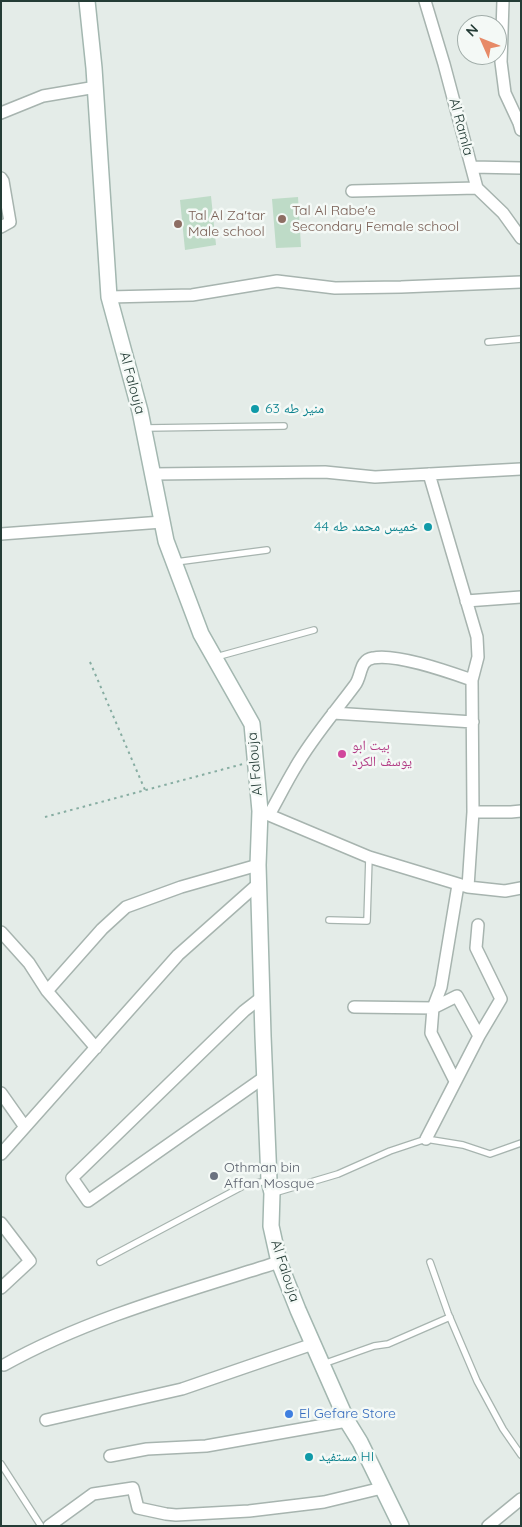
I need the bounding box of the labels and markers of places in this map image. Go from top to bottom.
place label: Tal Al Rabe'e Secondary Female school [292,203,459,236]
place label: Tal Al Za'tar Male school [188,208,266,240]
marker: Tal Al Rabe'e Secondary Female school [276,213,288,225]
marker: Tal Al Za'tar Male school [172,218,184,230]
place label: منير طه 63 [265,401,324,417]
marker: منير طه 63 [249,403,261,415]
place label: خميس محمد طه 44 [314,519,418,535]
marker: خميس محمد طه 44 [422,521,434,533]
place label: بيت ابو يوسف الكرد [352,738,412,770]
marker: بيت ابو يوسف الكرد [336,748,348,760]
place label: Othman bin Affan Mosque [224,1160,314,1192]
marker: Othman bin Affan Mosque [208,1170,220,1182]
place label: El Gefare Store [299,1406,396,1422]
marker: El Gefare Store [283,1408,295,1420]
place label: مستفيد HI [319,1449,374,1465]
marker: مستفيد HI [303,1451,315,1463]

